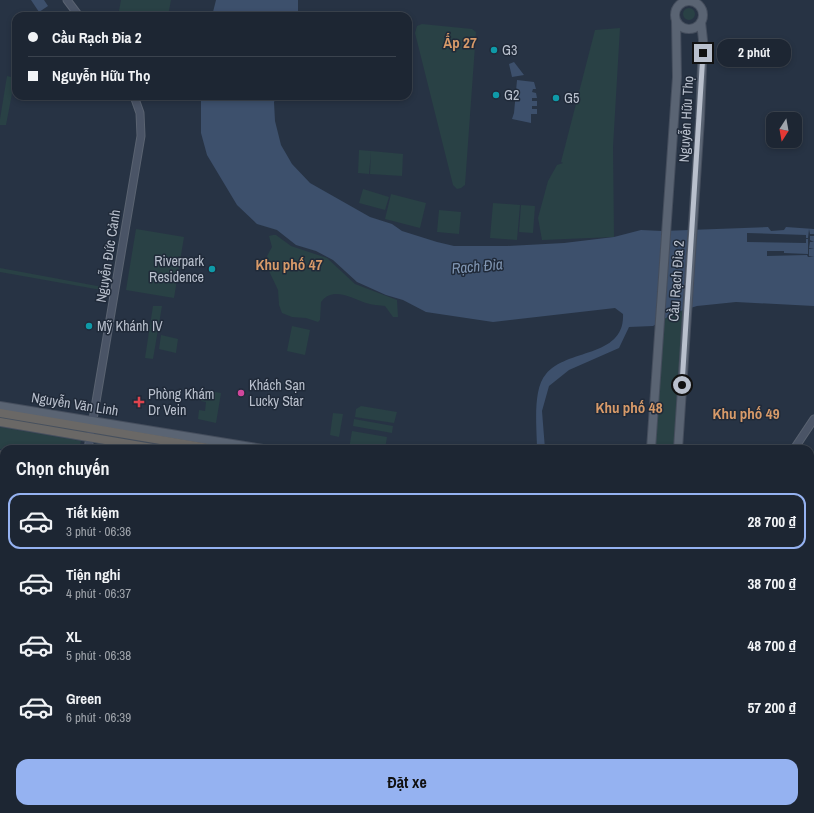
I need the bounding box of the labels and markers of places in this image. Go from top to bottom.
place label: G3 [502,41,517,59]
marker: G3 [489,45,499,55]
place label: G2 [504,86,519,104]
place label: G5 [564,89,579,107]
marker: G2 [491,90,501,100]
marker: G5 [551,93,561,103]
place label: Riverpark Residence [149,252,204,286]
marker: Riverpark Residence [207,264,217,274]
place label: Mỹ Khánh IV [97,317,163,335]
marker: Mỹ Khánh IV [84,321,94,331]
place label: Khách Sạn Lucky Star [249,376,305,410]
place label: Phòng Khám Dr Vein [148,385,214,419]
marker: Khách Sạn Lucky Star [236,388,246,398]
marker: Phòng Khám Dr Vein [133,396,145,408]

